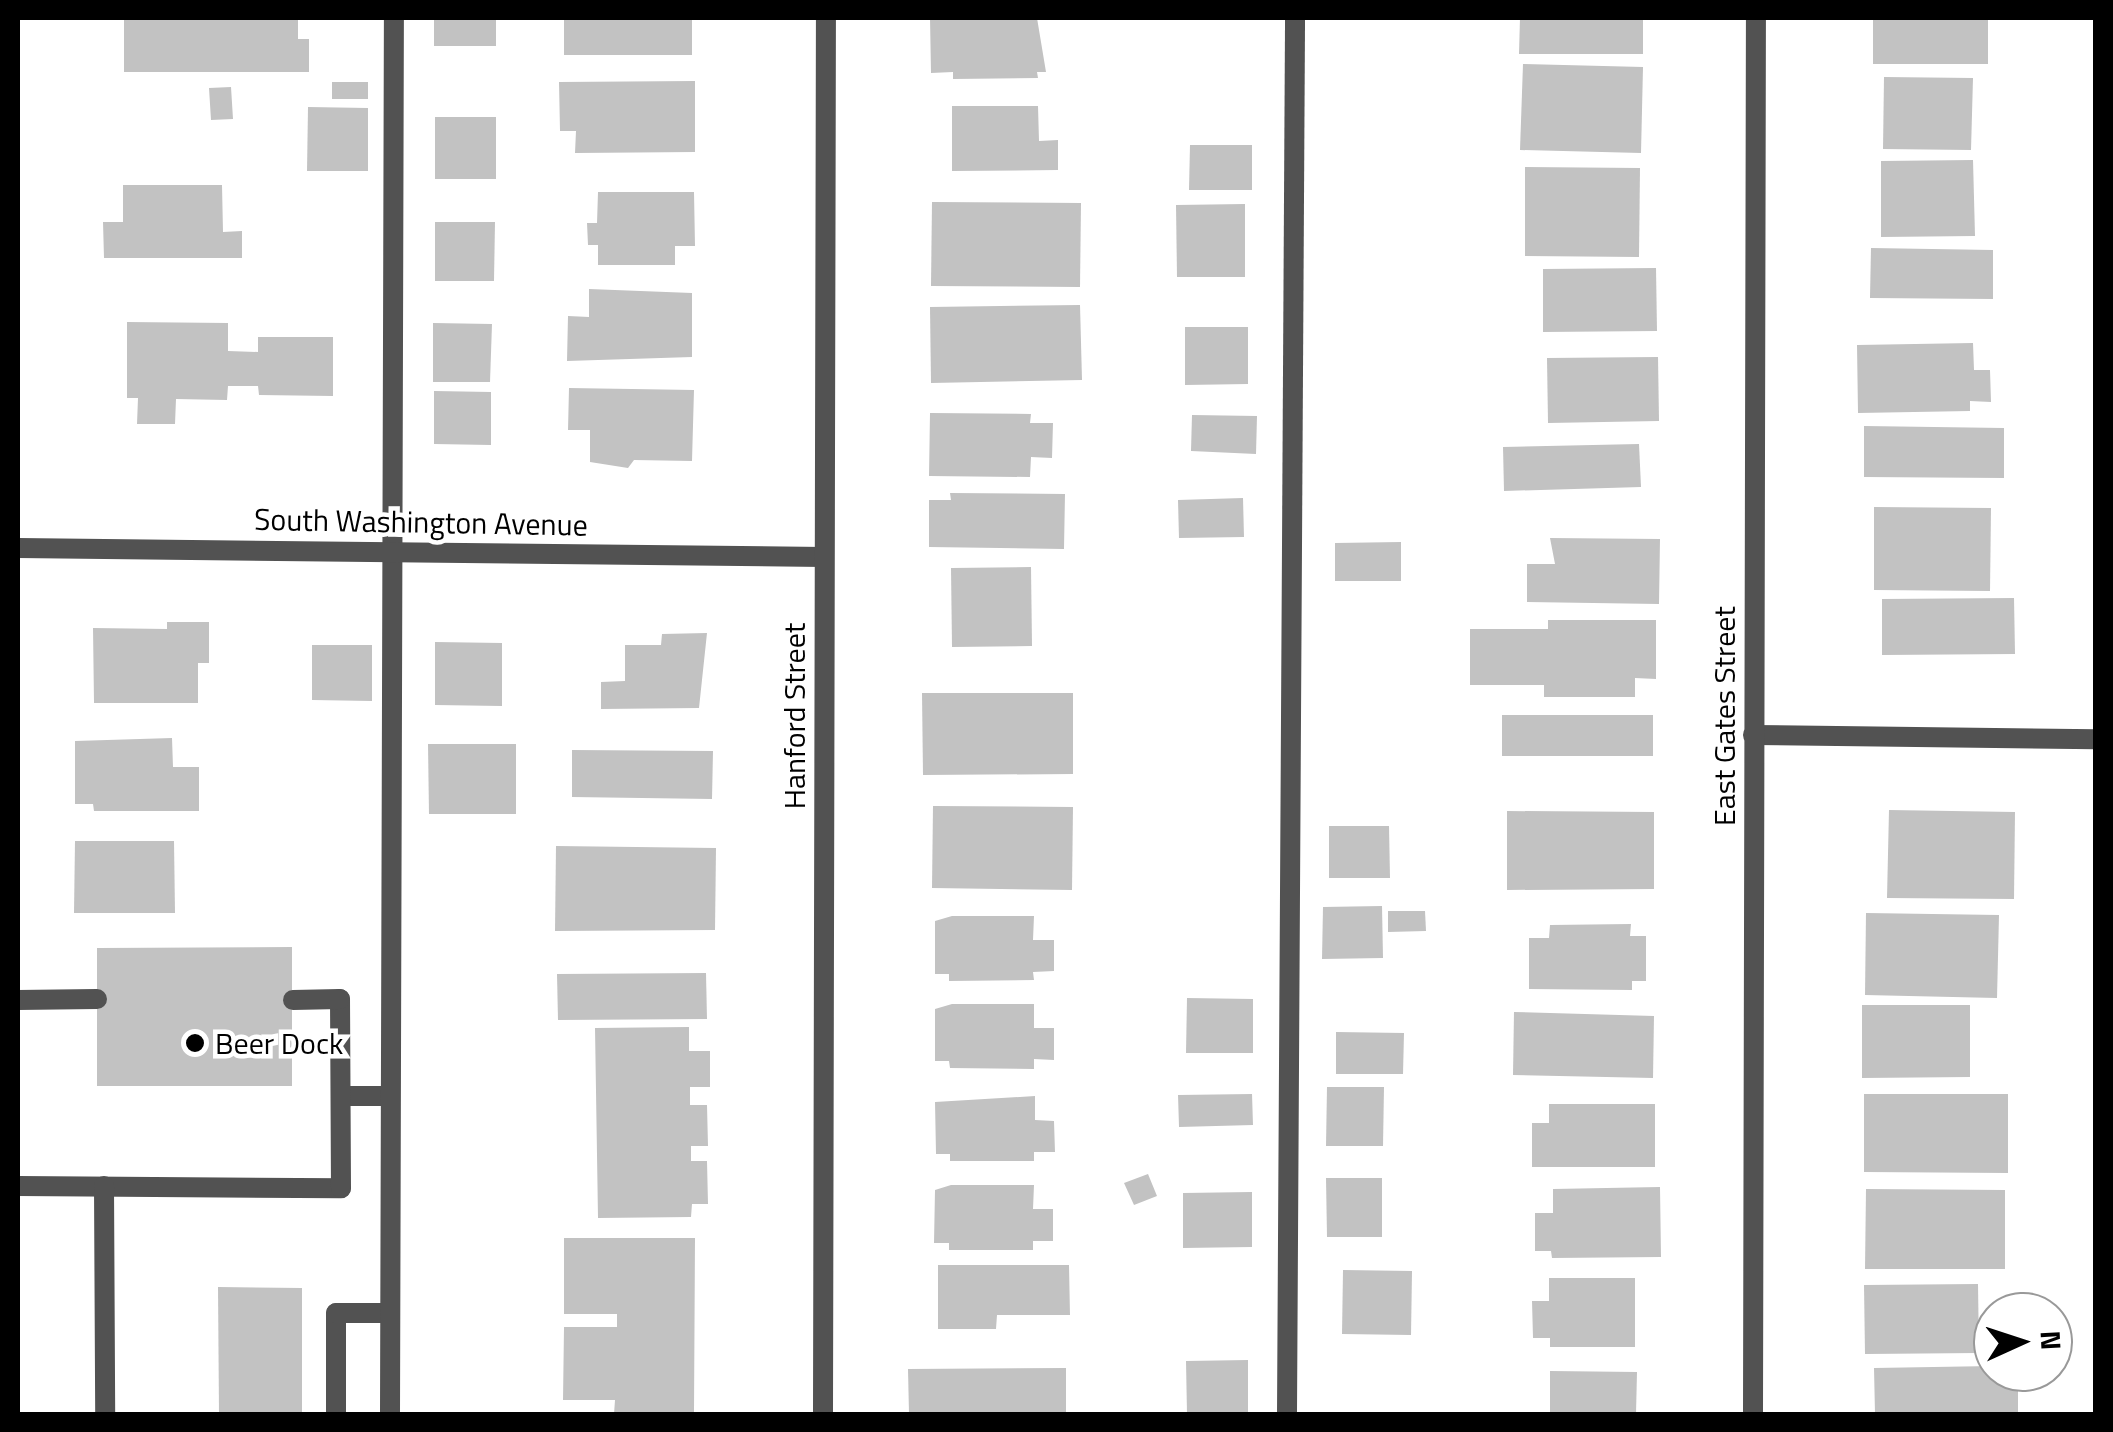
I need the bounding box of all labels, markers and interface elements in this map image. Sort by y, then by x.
street label: South Washington Avenue [254,501,588,543]
street label: East Gates Street [1706,606,1742,826]
street label: Hanford Street [776,623,812,809]
place label: Beer Dock [215,1025,343,1061]
marker: Beer Dock [184,1032,206,1054]
north arrow [1973,1292,2073,1392]
text: N [2029,1330,2073,1351]

